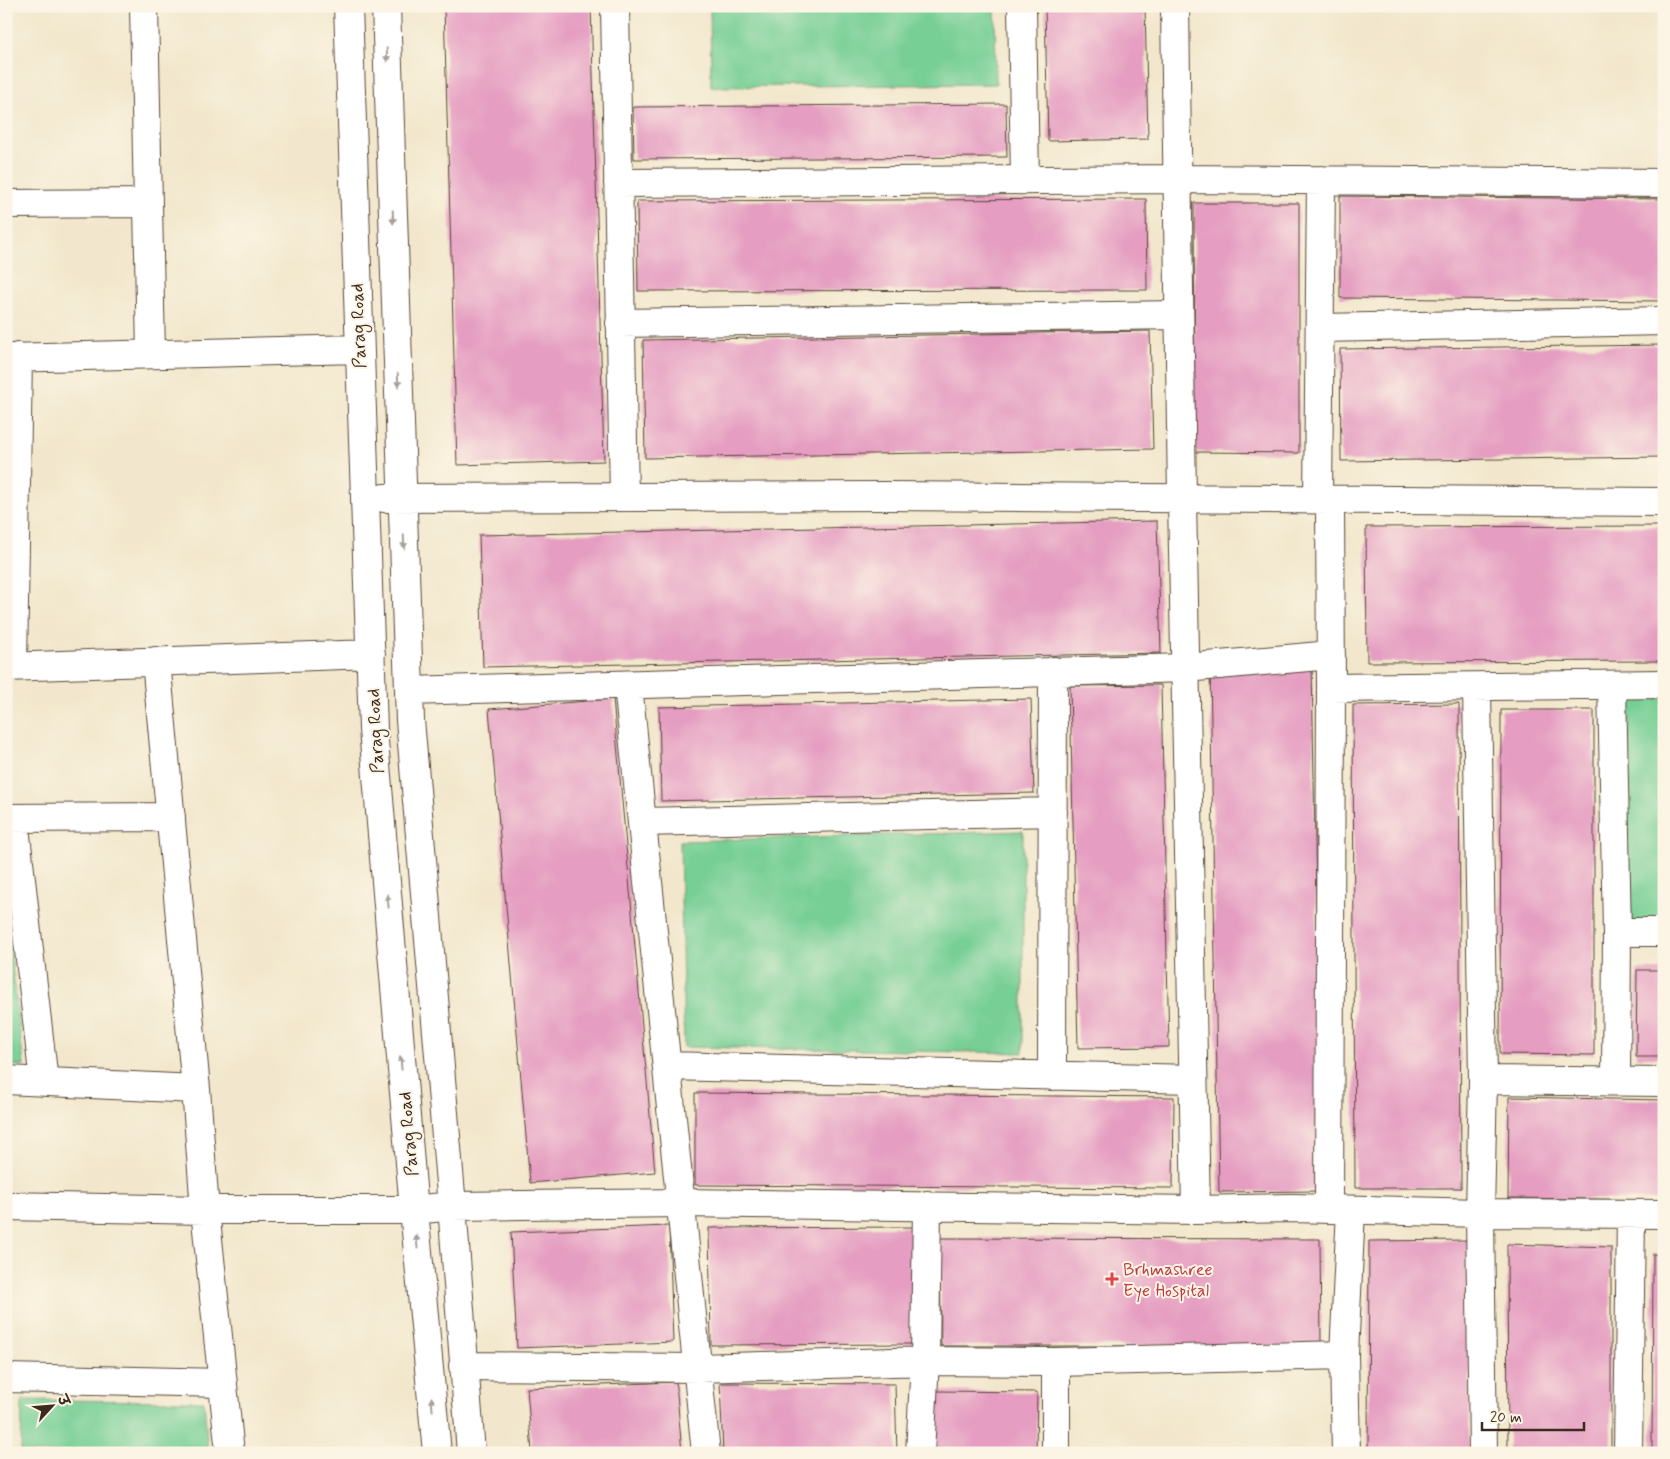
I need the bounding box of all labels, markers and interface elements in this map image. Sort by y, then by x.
one-way arrow [384,47,392,63]
one-way arrow [389,210,397,226]
street label: Parag Road [346,283,373,369]
one-way arrow [395,372,403,388]
one-way arrow [400,534,408,550]
street label: Parag Road [362,688,391,774]
one-way arrow [384,893,392,909]
one-way arrow [397,1055,405,1071]
street label: Parag Road [393,1090,426,1177]
one-way arrow [413,1234,421,1250]
place label: Brhmashree Eye Hospital [1123,1258,1213,1303]
marker: Brhmashree Eye Hospital [1105,1272,1119,1286]
north arrow [28,1382,78,1432]
text: उ [52,1391,74,1410]
one-way arrow [428,1396,436,1412]
scale bar [1482,1399,1585,1431]
text: 20 m [1490,1408,1522,1428]

